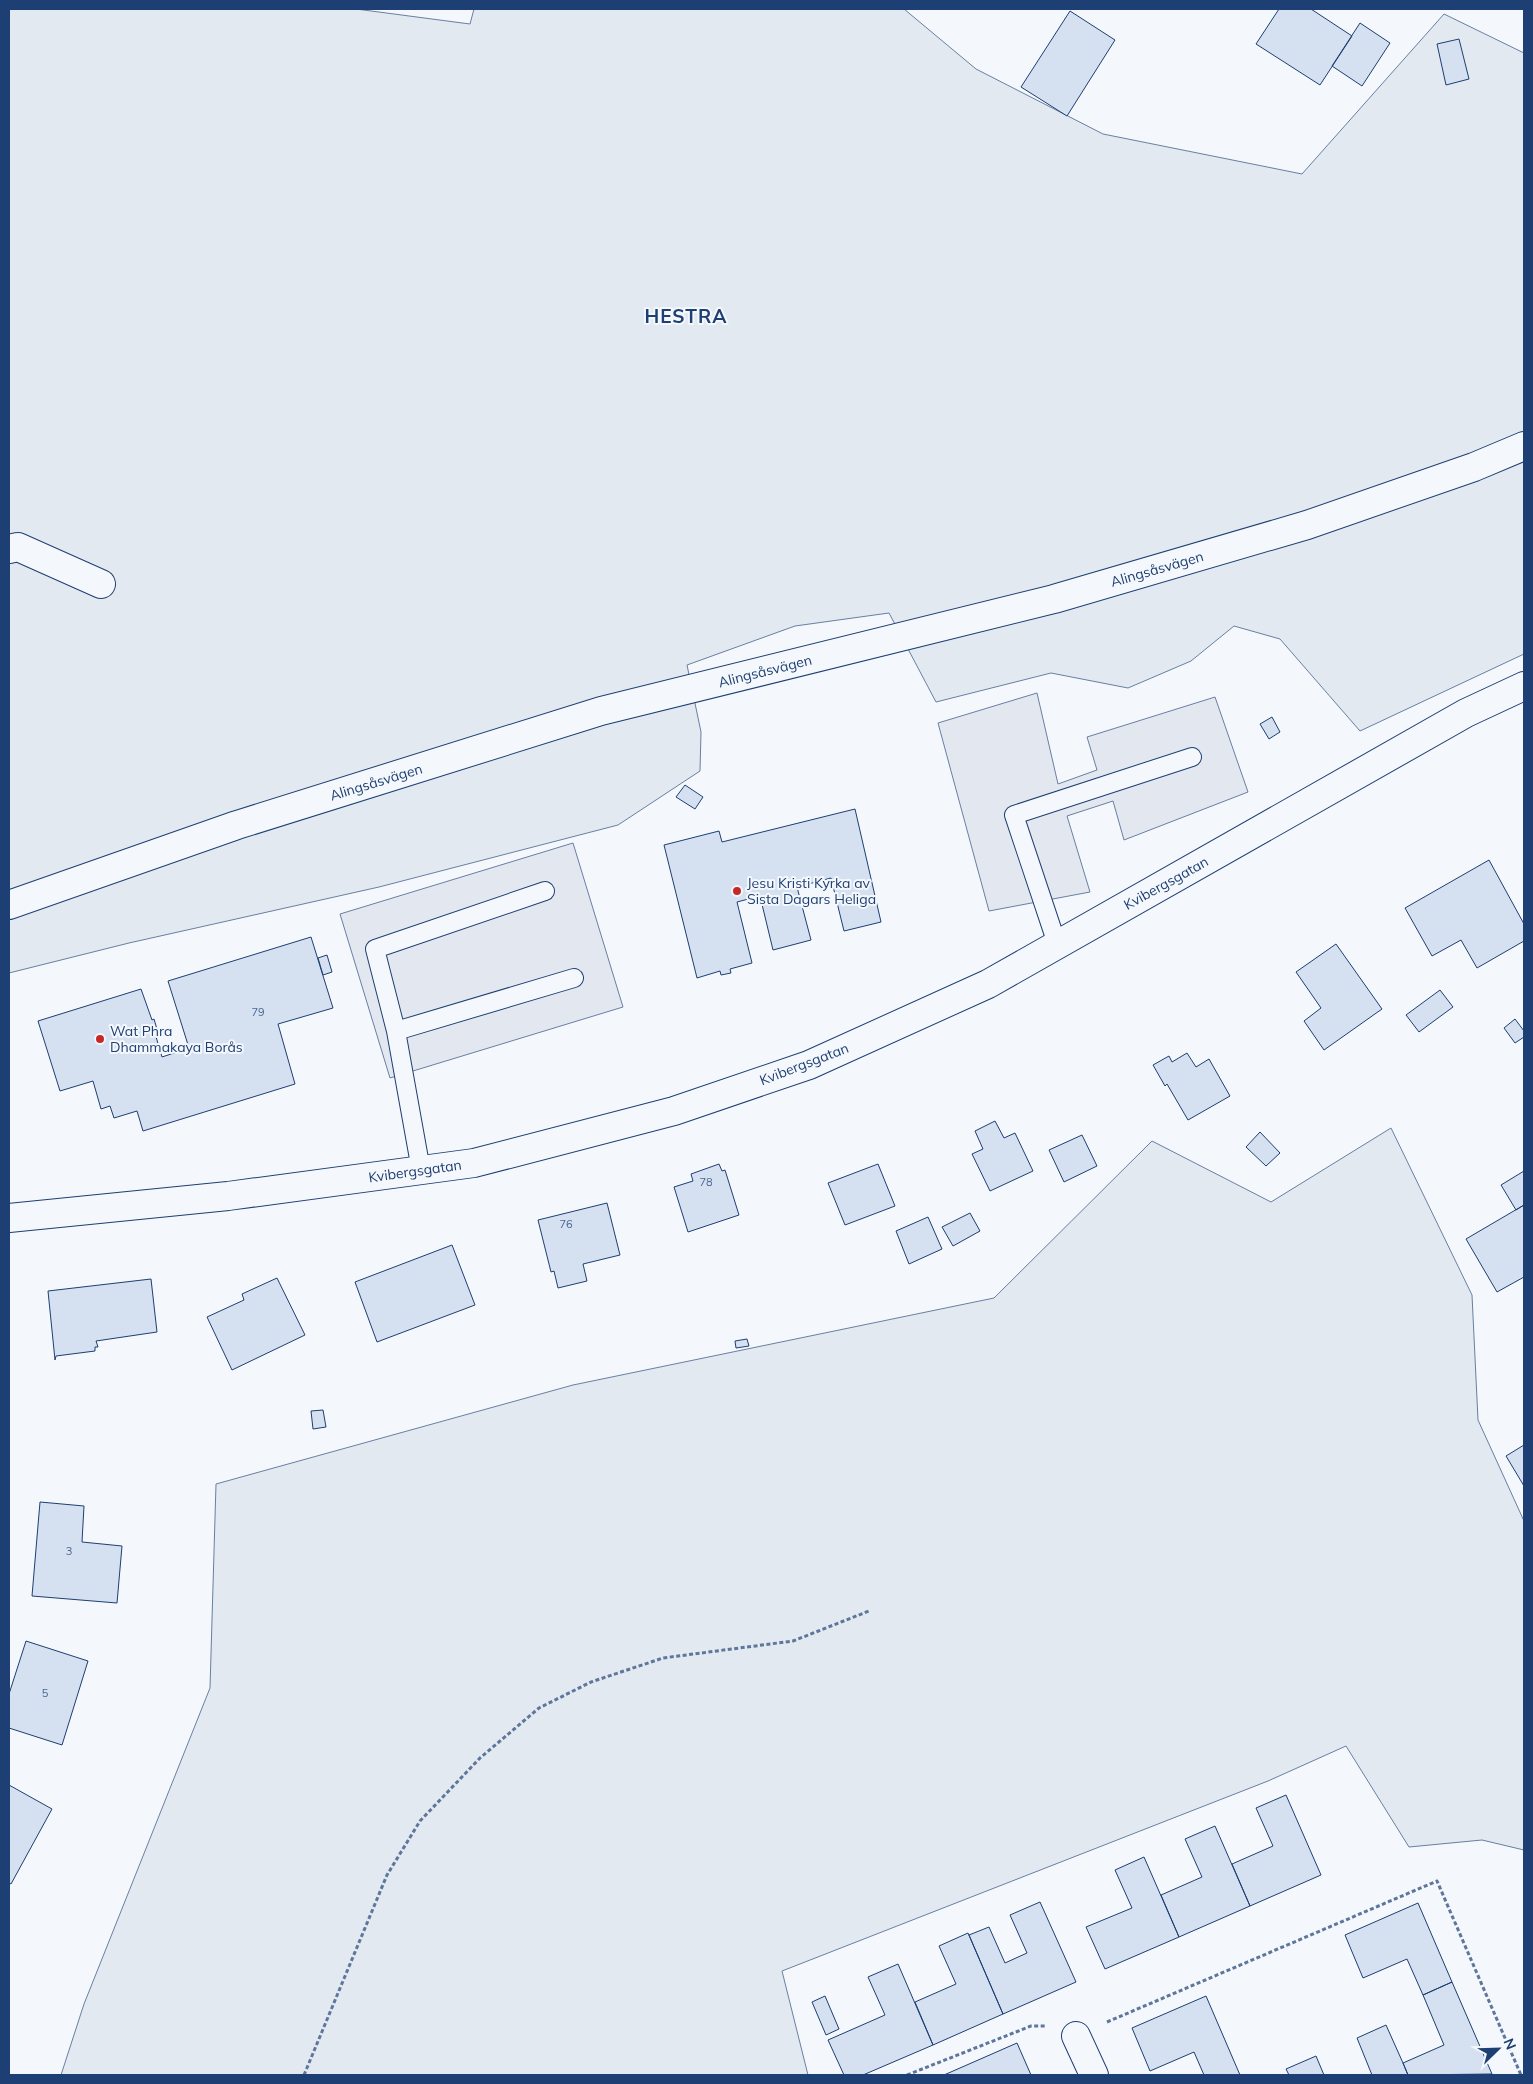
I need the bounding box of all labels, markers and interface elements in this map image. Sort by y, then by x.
district label: HESTRA [645,304,727,328]
street label: Alingsåsvägen [1108,547,1206,591]
street label: Alingsåsvägen [716,651,814,691]
street label: Alingsåsvägen [328,759,424,805]
street label: Kvibergsgatan [1121,852,1211,914]
place label: Jesu Kristi Kyrka av Sista Dagars Heliga [747,874,876,908]
marker: Jesu Kristi Kyrka av Sista Dagars Heliga [731,885,743,897]
house number: 79 [251,1005,265,1019]
place label: Wat Phra Dhammakaya Borås [110,1022,243,1056]
marker: Wat Phra Dhammakaya Borås [94,1033,106,1045]
street label: Kvibergsgatan [757,1039,851,1089]
street label: Kvibergsgatan [367,1156,463,1186]
house number: 78 [699,1175,713,1189]
house number: 76 [559,1217,573,1231]
house number: 3 [66,1544,72,1558]
house number: 5 [42,1686,49,1700]
north arrow [1473,2024,1523,2074]
text: N [1500,2036,1520,2052]

